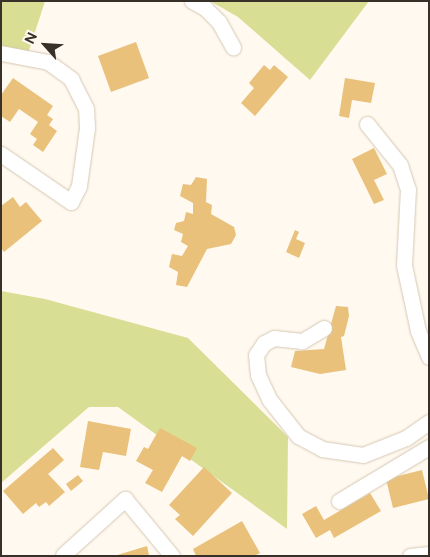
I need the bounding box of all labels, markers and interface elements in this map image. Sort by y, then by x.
north arrow [20,20,70,70]
text: N [21,30,41,47]

